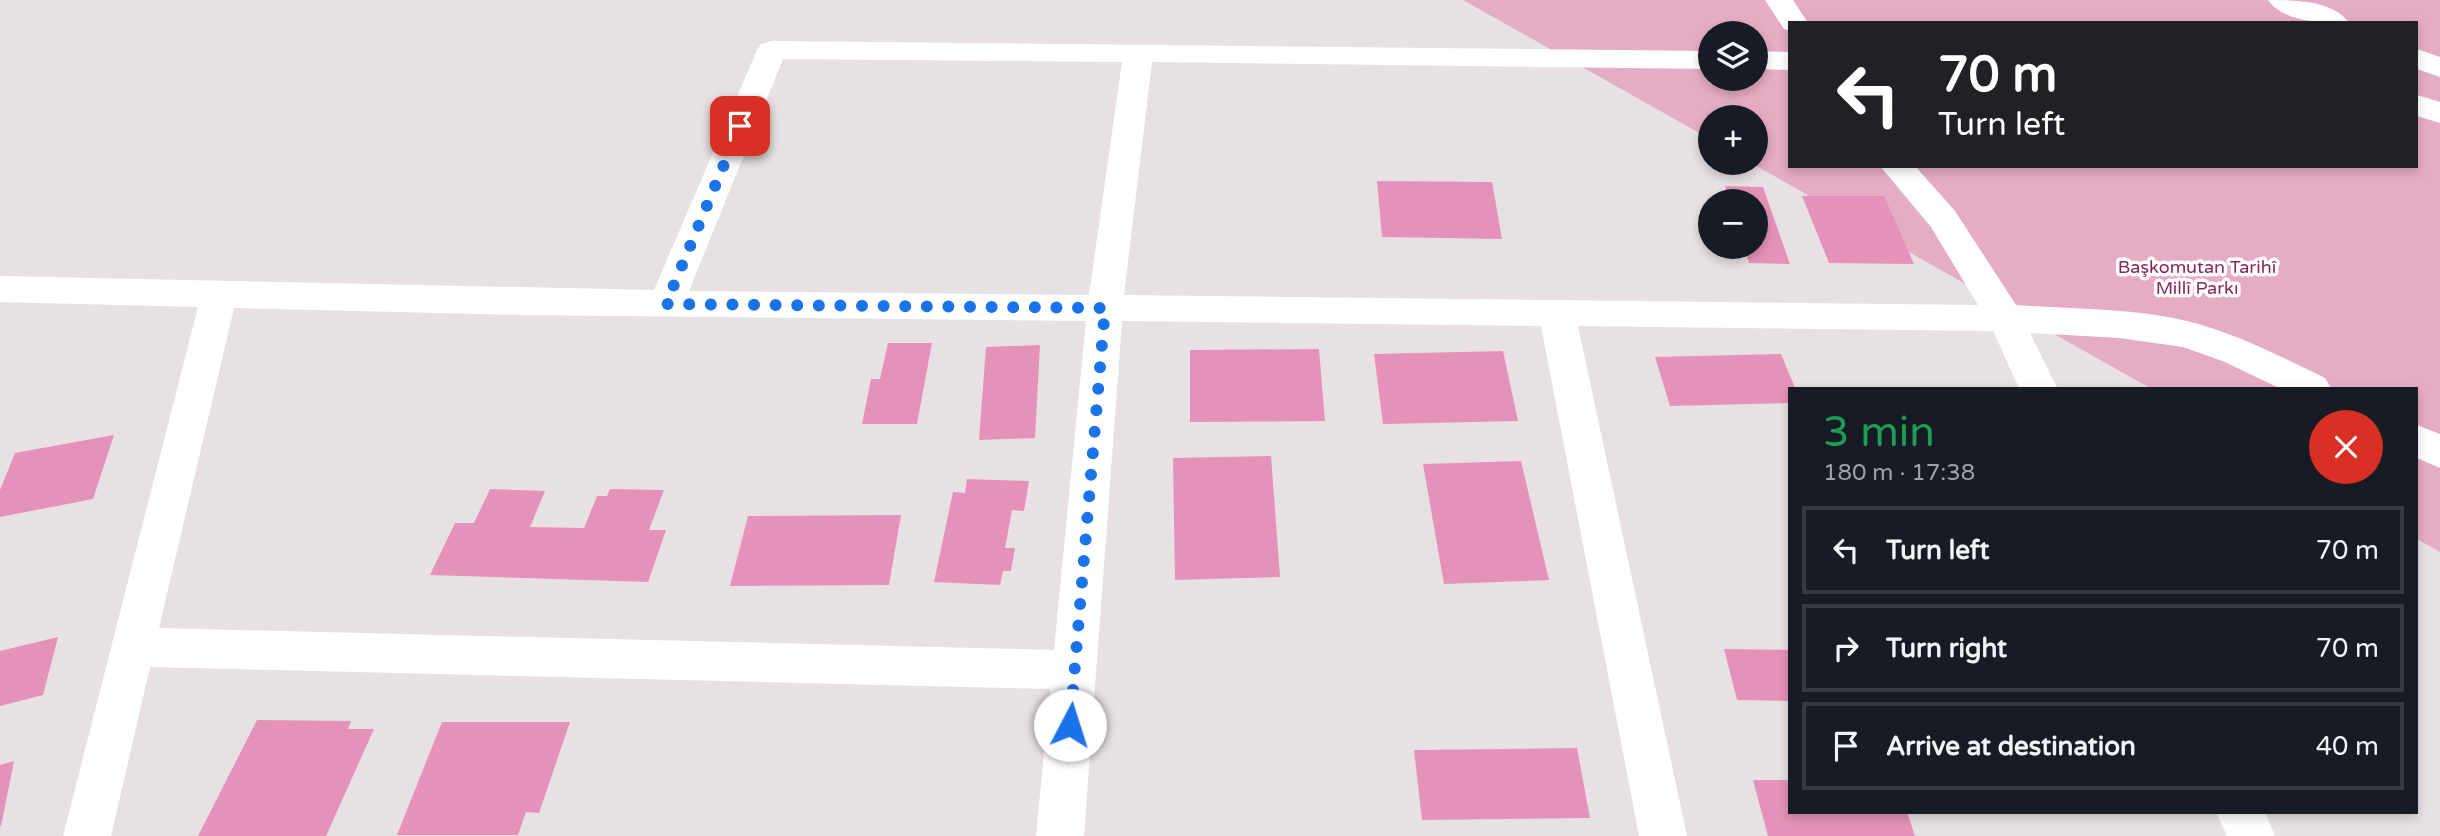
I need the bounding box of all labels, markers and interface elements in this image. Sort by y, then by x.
map controls [1698,21,1768,259]
button: layers [1698,21,1768,91]
text: 70 m [1938,46,2057,105]
icon: left [1823,49,1914,140]
pin [710,96,770,156]
button: + [1698,105,1768,175]
text: Turn left [1938,106,2065,144]
icon: arrive [721,107,759,145]
button: − [1698,189,1768,259]
park label: Başkomutan Tarihî Millî Parkı [2118,256,2277,299]
text: 3 min [1823,407,1935,458]
button: close [2309,410,2383,484]
text: 180 m · 17:38 [1823,459,1975,487]
icon: left [1827,531,1865,569]
text: Turn left [1886,535,1989,566]
text: 70 m [2316,535,2379,566]
icon: right [1827,629,1865,667]
text: Turn right [1886,633,2007,664]
text: 70 m [2316,633,2379,664]
position arrow [1033,688,1107,762]
icon: arrive [1827,727,1865,765]
text: Arrive at destination [1886,731,2136,762]
text: 40 m [2316,731,2379,762]

